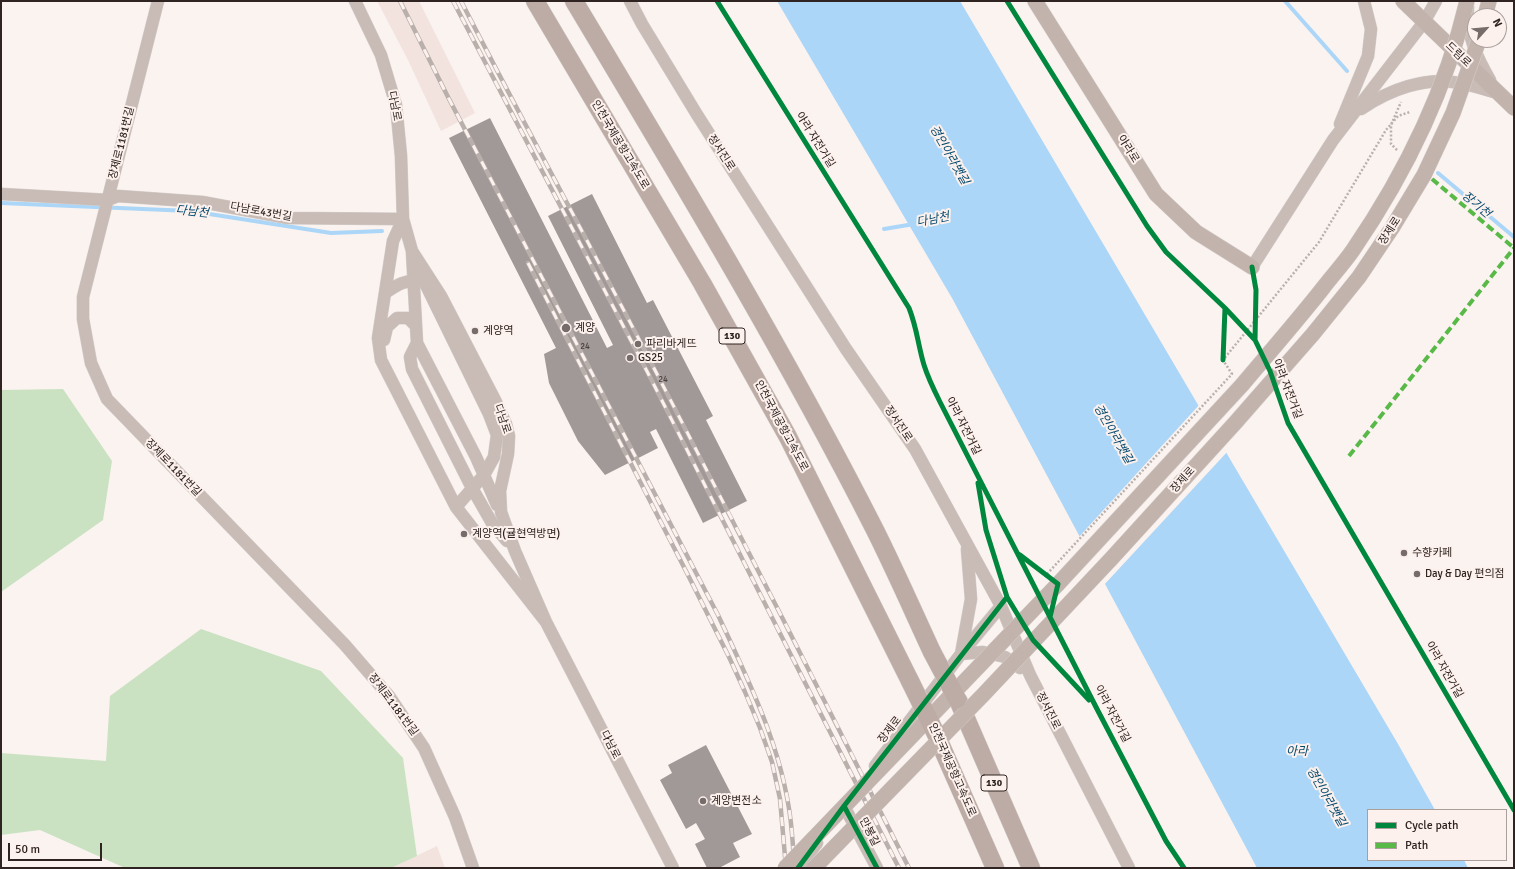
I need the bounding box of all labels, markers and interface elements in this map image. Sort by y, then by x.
north arrow [1467,8,1507,48]
text: N [1490,16,1505,29]
street label: 드림로 [1442,40,1474,70]
street label: 다남로 [385,90,403,122]
street label: 인천국제공항고속도로 [588,98,652,192]
street label: 장제로1181번길 [107,105,137,181]
street label: 아라 자전거길 [793,110,837,170]
water label: 경인아라뱃길 [926,123,972,187]
street label: 정서진로 [704,132,738,174]
street label: 아라로 [1114,133,1142,165]
water label: 장기천 [1459,189,1493,221]
street label: 다남로43번길 [229,200,293,224]
water label: 다남천 [175,203,209,221]
water label: 다남천 [915,210,951,230]
street label: 장제로 [1376,215,1404,247]
place label: 계양 [575,321,595,335]
marker: 계양 [560,322,572,334]
place label: 계양역 [483,324,513,338]
marker: 계양역 [470,326,480,336]
road number: 130 [719,328,745,344]
place label: 파리바게뜨 [646,337,697,351]
marker: 파리바게뜨 [633,339,643,349]
house number: 24 [580,342,590,352]
place label: GS25 [638,351,663,365]
marker: GS25 [625,353,635,363]
street label: 아라 자전거길 [1270,357,1304,421]
house number: 24 [658,375,668,385]
street label: 인천국제공항고속도로 [751,378,811,474]
street label: 아라 자전거길 [943,395,983,457]
street label: 다남로 [491,402,513,436]
water label: 경인아라뱃길 [1090,402,1136,466]
street label: 정서진로 [881,404,915,444]
street label: 장제로1181번길 [142,437,204,499]
street label: 장제로 [1168,464,1198,496]
place label: 계양역(귤현역방면) [472,527,560,541]
marker: 계양역(귤현역방면) [459,529,469,539]
place label: 수향카페 [1412,546,1452,560]
marker: 수향카페 [1399,548,1409,558]
place label: Day & Day 편의점 [1425,567,1505,581]
marker: Day & Day 편의점 [1412,569,1422,579]
street label: 아라 자전거길 [1422,639,1466,701]
street label: 장제로1181번길 [365,671,421,739]
street label: 아라 자전거길 [1091,683,1133,745]
street label: 정서진로 [1033,690,1063,732]
street label: 장제로 [875,714,905,746]
street label: 인천국제공항고속도로 [925,721,979,819]
street label: 다남로 [597,728,623,762]
water label: 아라 [1286,745,1308,759]
water label: 경인아라뱃길 [1303,765,1349,829]
road number: 130 [981,775,1007,791]
place label: 계양변전소 [711,794,762,808]
marker: 계양변전소 [698,796,708,806]
legend [1367,809,1507,861]
street label: 만봉길 [856,815,882,849]
text: Cycle path [1405,818,1458,833]
scale bar [10,835,104,861]
text: Path [1405,838,1428,853]
text: 50 m [15,842,40,857]

